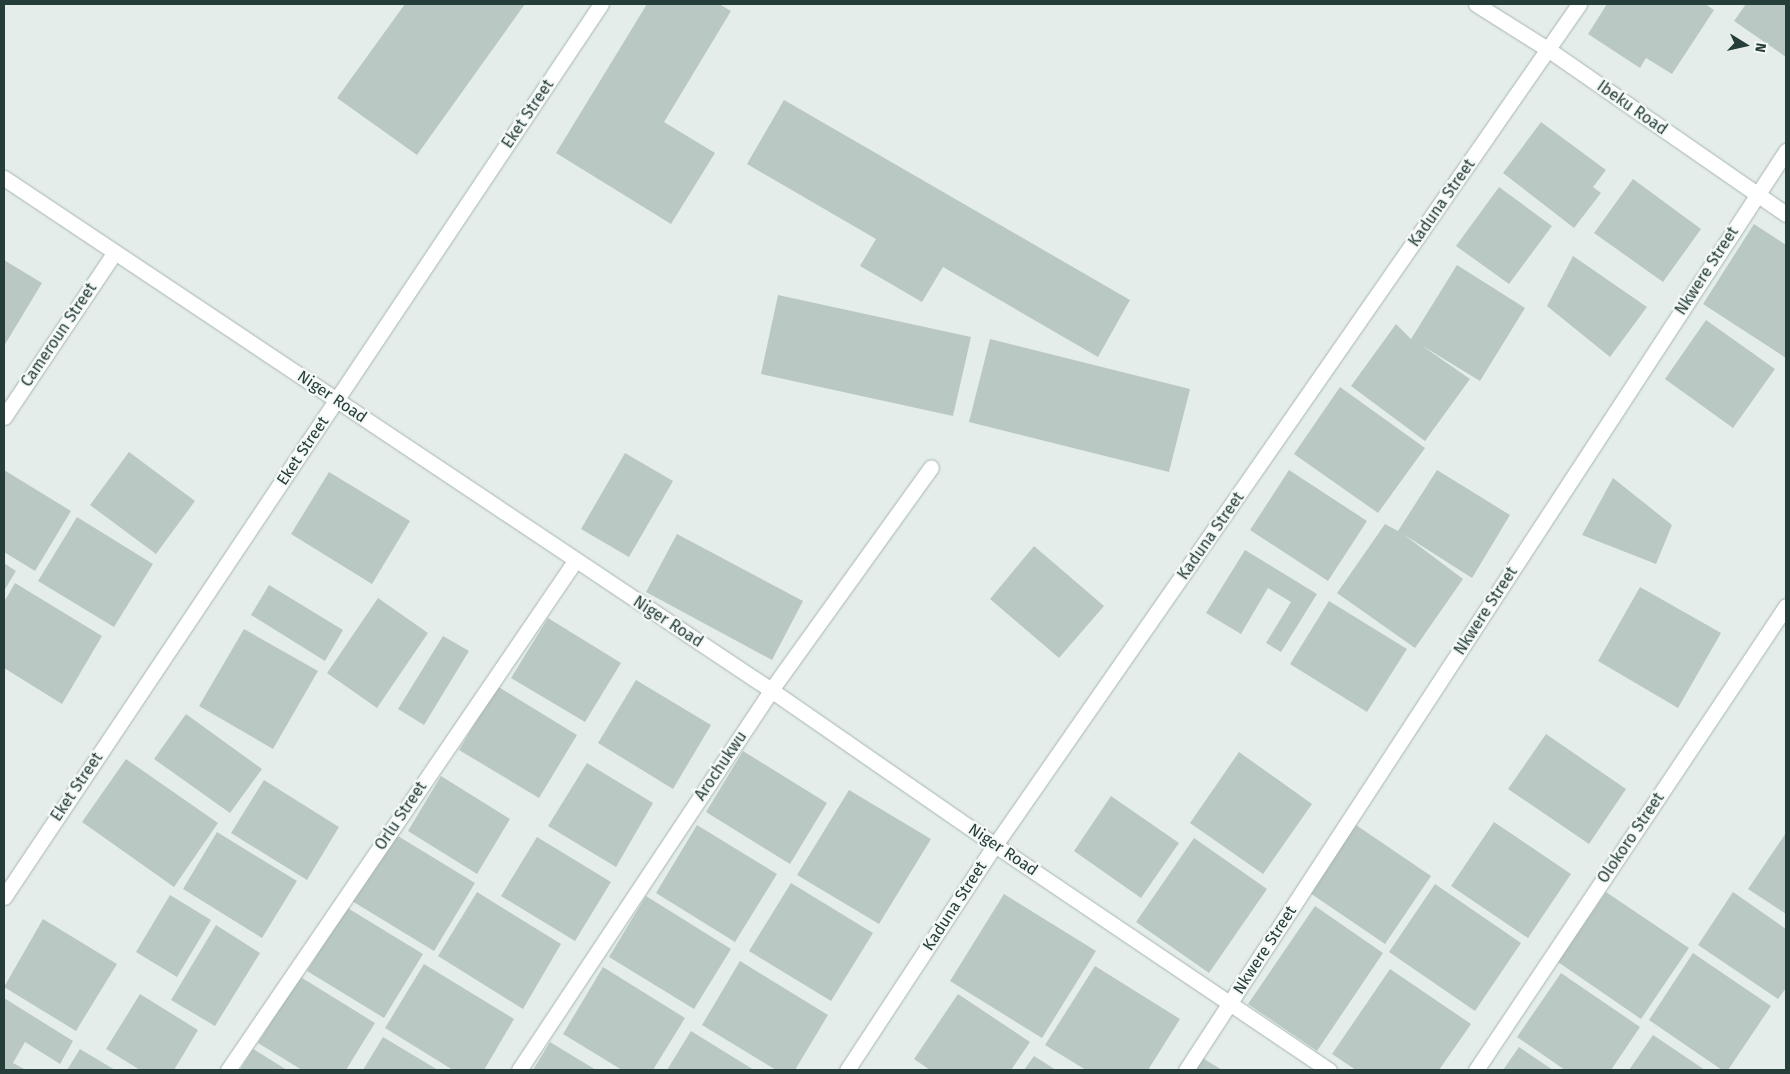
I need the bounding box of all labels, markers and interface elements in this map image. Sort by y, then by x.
north arrow [1720,20,1770,70]
text: N [1751,42,1769,54]
street label: Eket Street [498,76,558,152]
street label: Ibeku Road [1593,77,1671,139]
street label: Kaduna Street [1405,155,1479,251]
street label: Nkwere Street [1671,223,1743,319]
street label: Cameroun Street [17,279,101,391]
street label: Niger Road [294,367,370,427]
street label: Eket Street [273,413,333,489]
street label: Kaduna Street [1174,488,1248,584]
street label: Nkwere Street [1450,563,1522,659]
street label: Niger Road [629,592,707,652]
street label: Arochukwu [691,728,751,804]
street label: Eket Street [47,749,107,825]
street label: Orlu Street [371,778,431,854]
street label: Olokoro Street [1594,789,1668,887]
street label: Niger Road [965,820,1041,880]
street label: Kaduna Street [919,858,991,954]
street label: Nkwere Street [1229,902,1301,998]

